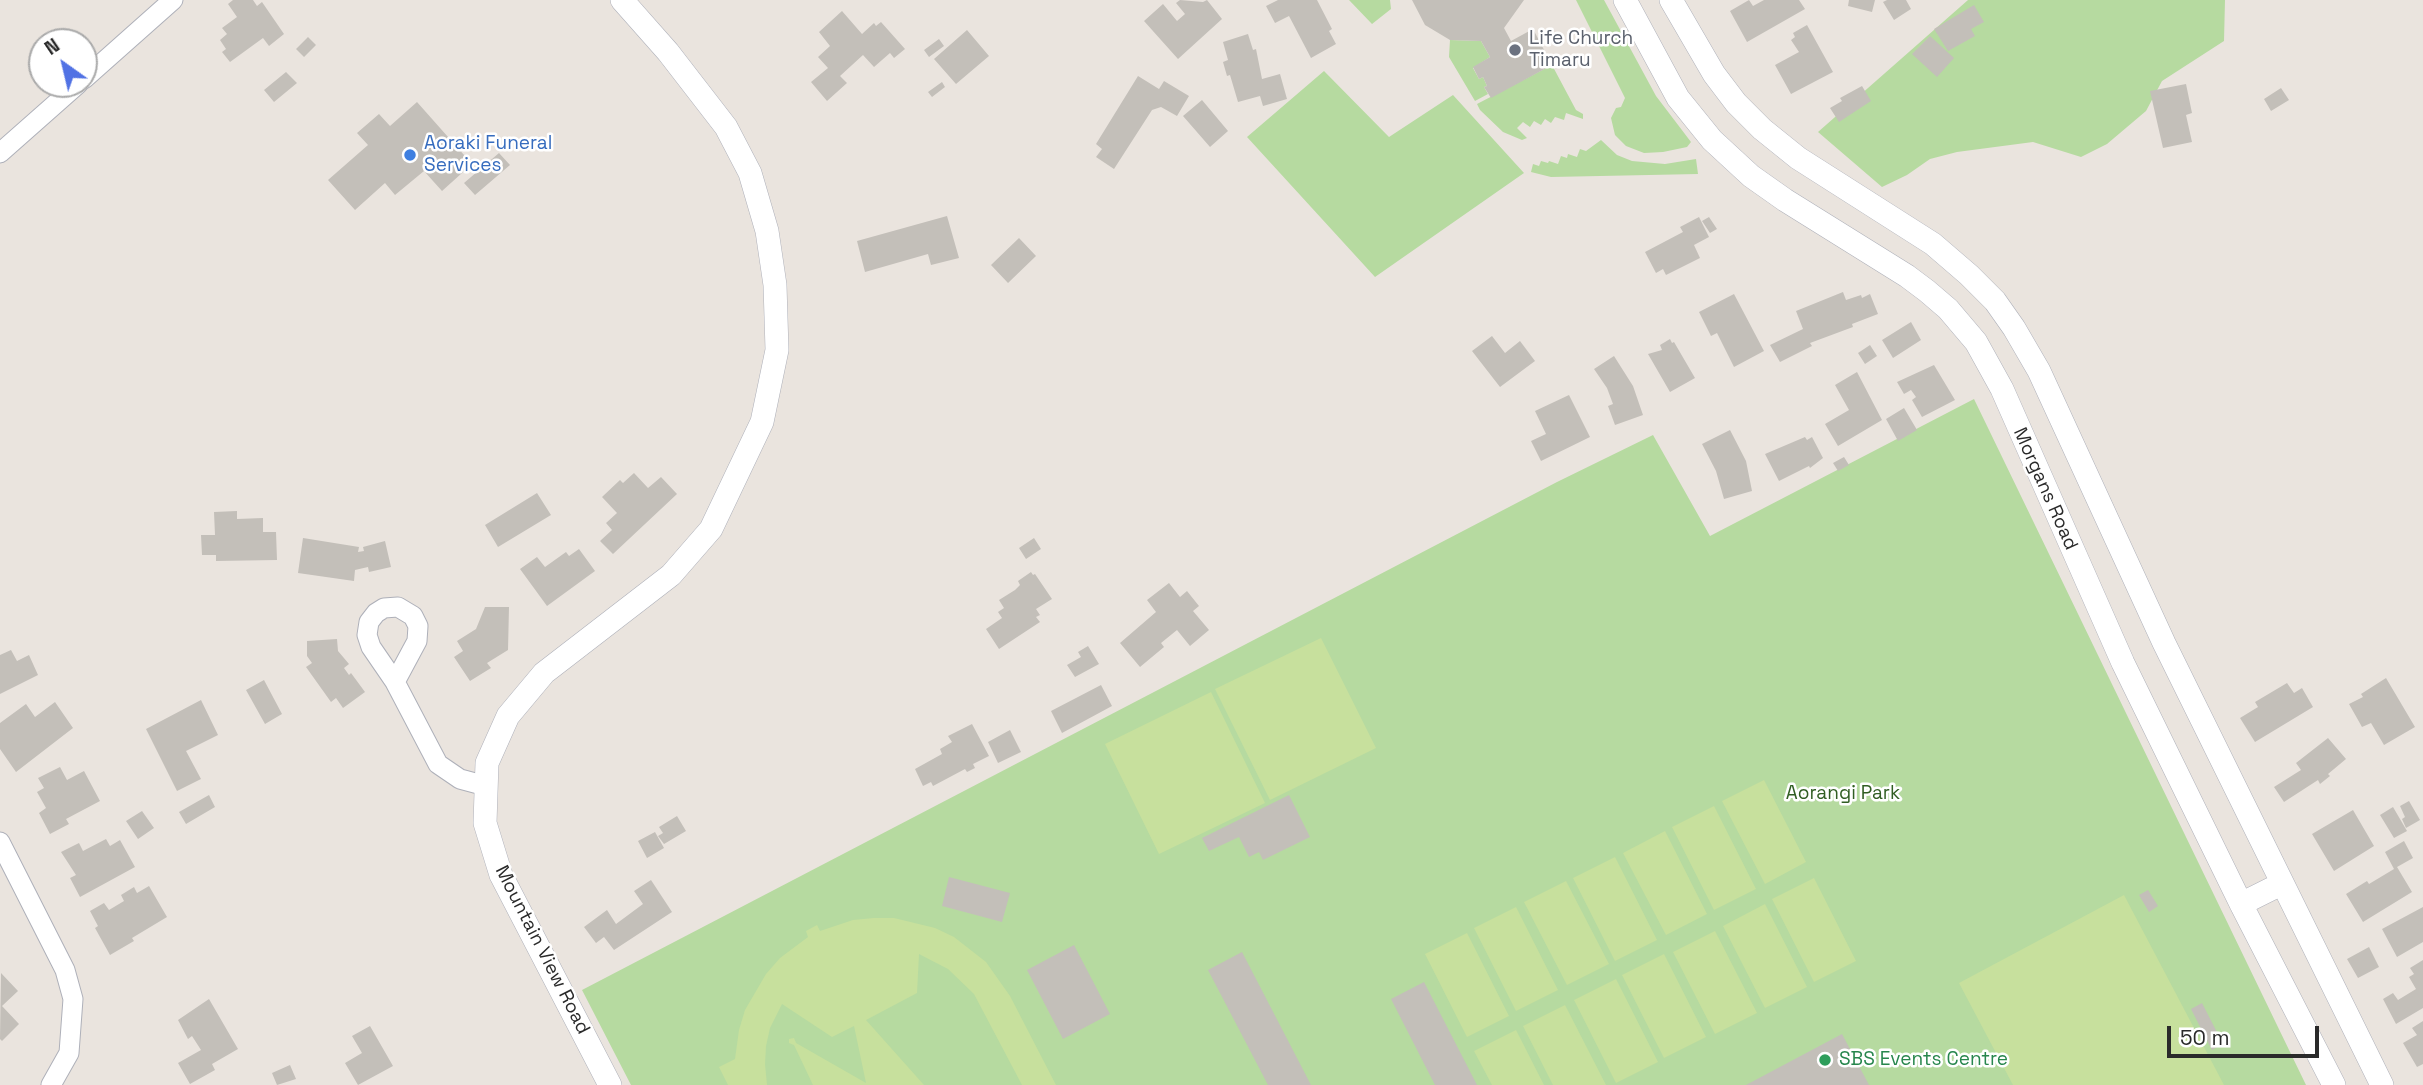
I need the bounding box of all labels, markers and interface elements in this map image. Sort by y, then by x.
north arrow [28,28,98,98]
place label: Life Church Timaru [1529,28,1633,72]
text: N [40,33,64,61]
marker: Life Church Timaru [1507,42,1523,58]
place label: Aoraki Funeral Services [424,133,552,177]
marker: Aoraki Funeral Services [402,147,418,163]
street label: Morgans Road [2008,424,2082,554]
park label: Aorangi Park [1786,783,1900,805]
street label: Mountain View Road [490,862,594,1038]
scale bar [2171,1012,2323,1056]
text: 50 m [2180,1024,2230,1051]
place label: SBS Events Centre [1839,1049,2008,1071]
marker: SBS Events Centre [1817,1052,1833,1068]

